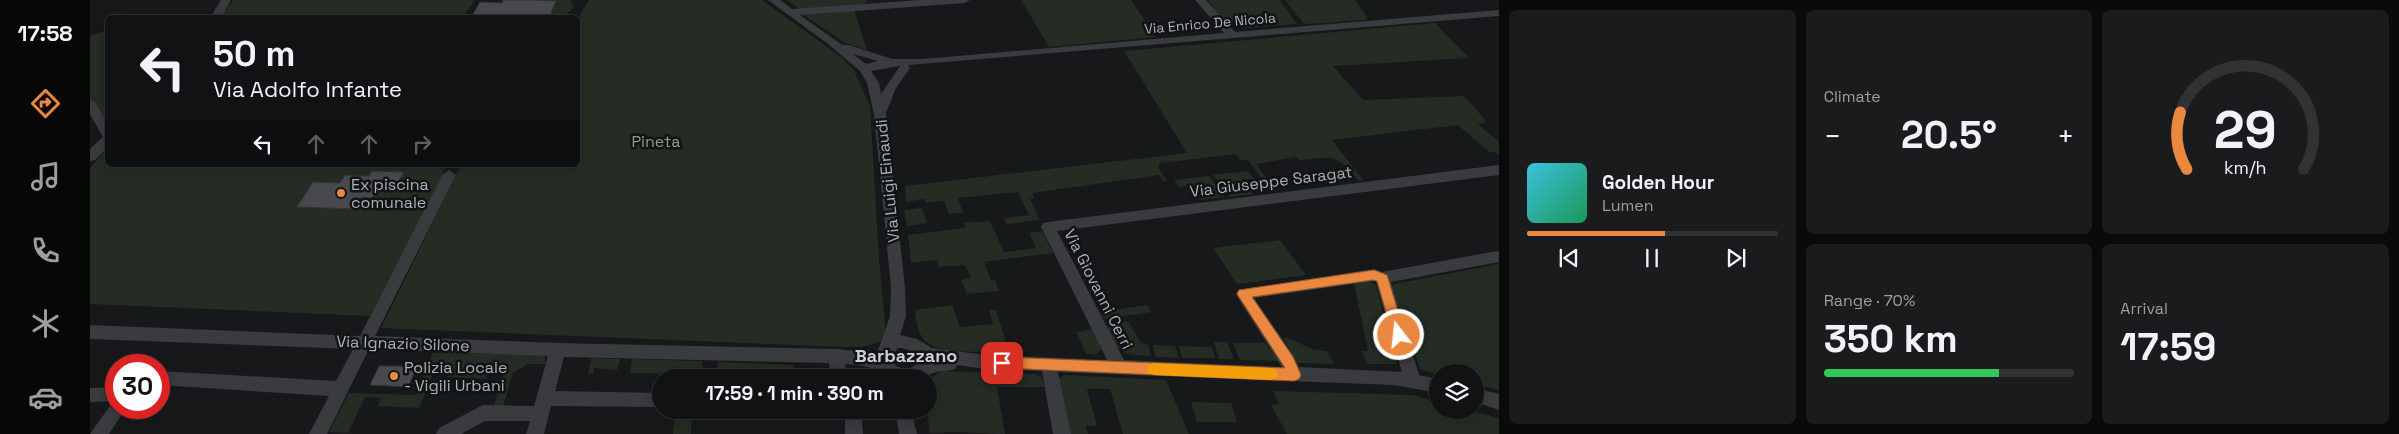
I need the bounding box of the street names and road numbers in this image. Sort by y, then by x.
street label: Via Enrico De Nicola [1143,8,1277,38]
street label: Via Luigi Einaudi [871,118,904,243]
street label: Via Giuseppe Saragat [1189,161,1354,202]
street label: Via Giovanni Cerri [1059,226,1138,353]
street label: Via Ignazio Silone [336,331,470,356]

